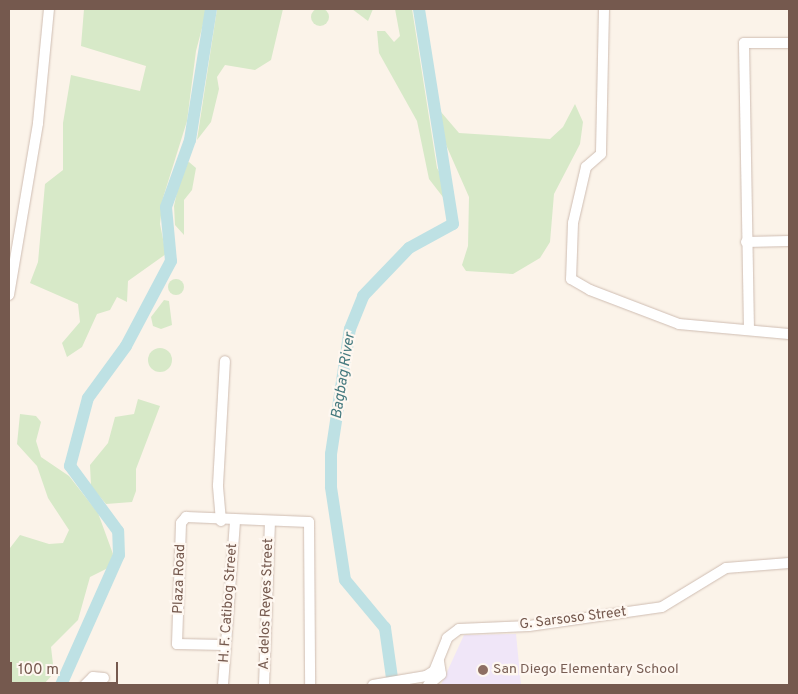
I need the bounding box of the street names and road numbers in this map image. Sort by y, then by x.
street label: A. delos Reyes Street [256,538,278,670]
street label: H. F. Catibog Street [216,543,242,663]
street label: Plaza Road [170,544,190,614]
street label: G. Sarsoso Street [519,604,627,634]

